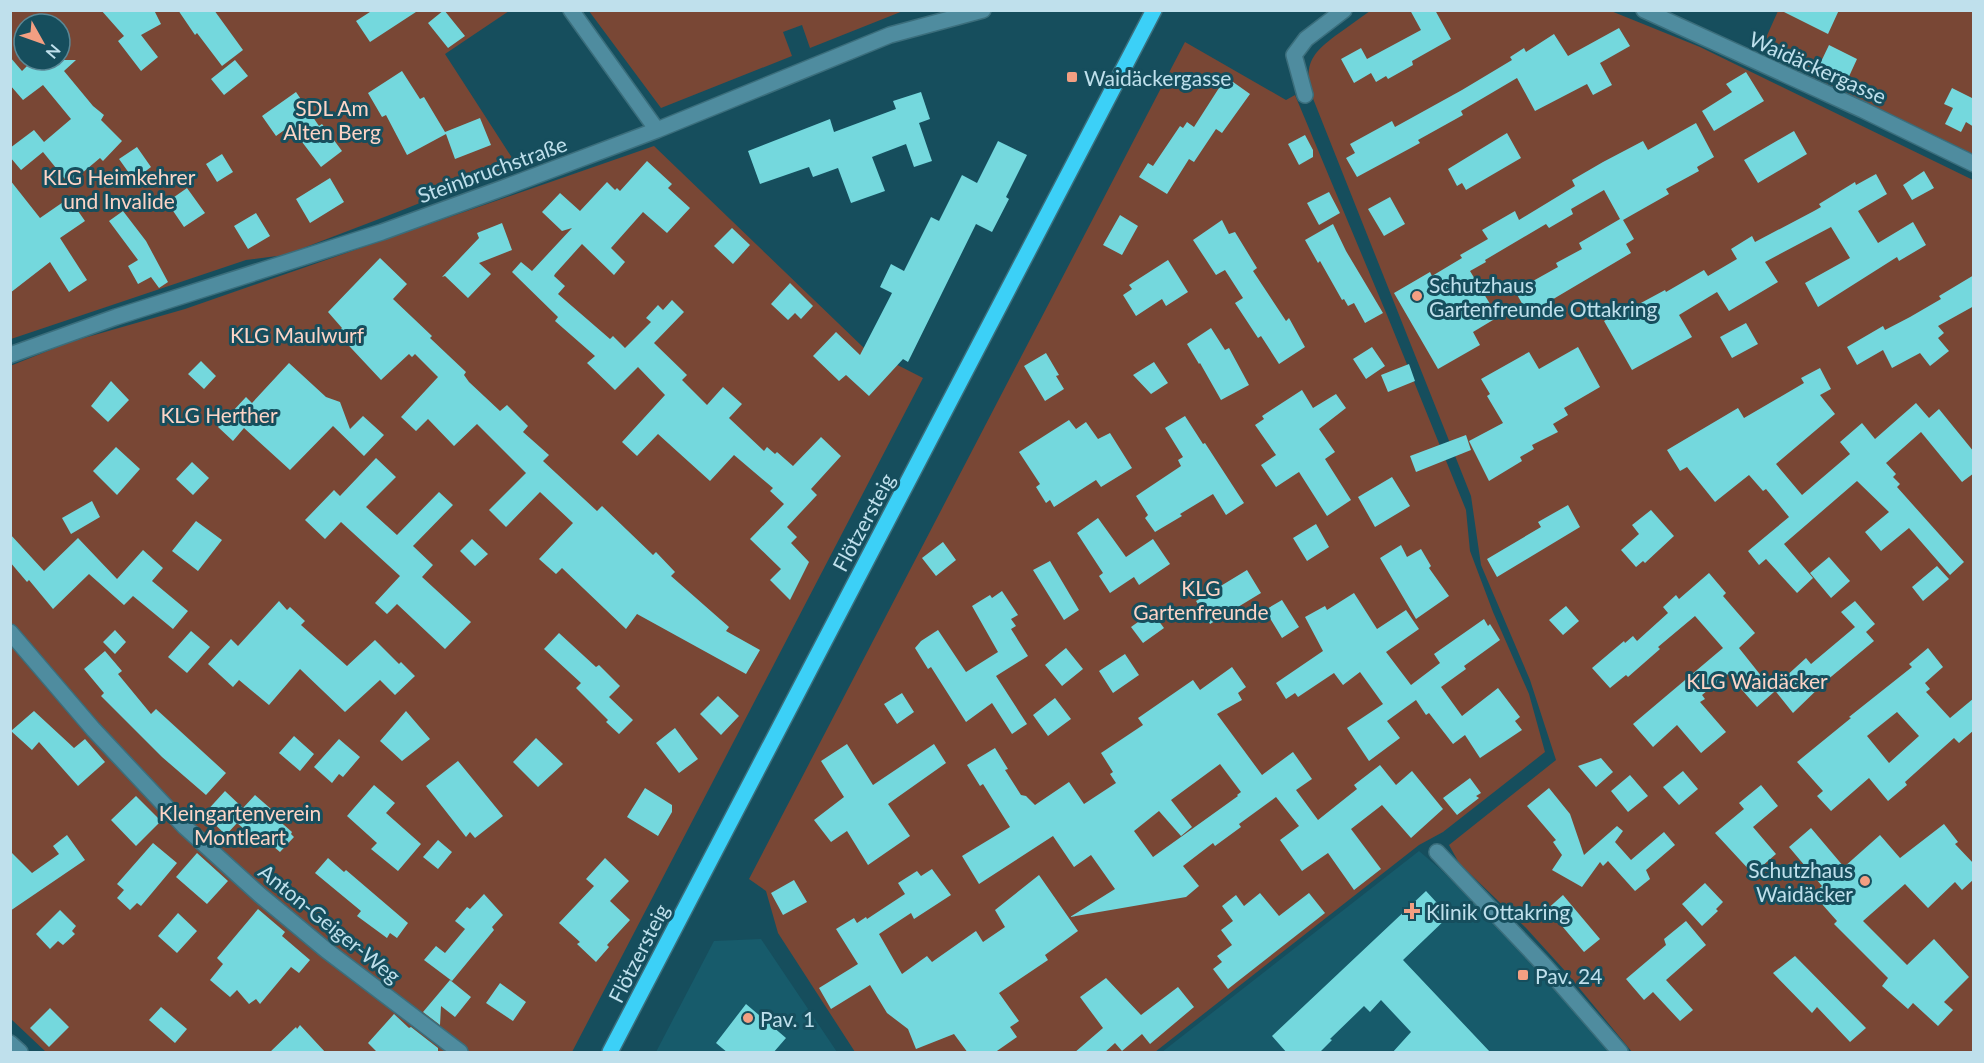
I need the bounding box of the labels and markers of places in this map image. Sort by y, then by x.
place label: Waidäckergasse [1084,65,1231,90]
marker: Waidäckergasse [1065,70,1079,84]
place label: Schutzhaus Gartenfreunde Ottakring [1429,272,1657,321]
marker: Schutzhaus Gartenfreunde Ottakring [1410,289,1424,303]
place label: Schutzhaus Waidäcker [1748,857,1853,906]
marker: Schutzhaus Waidäcker [1858,874,1872,888]
place label: Klinik Ottakring [1426,899,1570,924]
marker: Klinik Ottakring [1403,902,1421,920]
place label: Pav. 24 [1535,963,1602,988]
marker: Pav. 24 [1516,968,1530,982]
place label: Pav. 1 [760,1006,815,1031]
marker: Pav. 1 [741,1011,755,1025]

